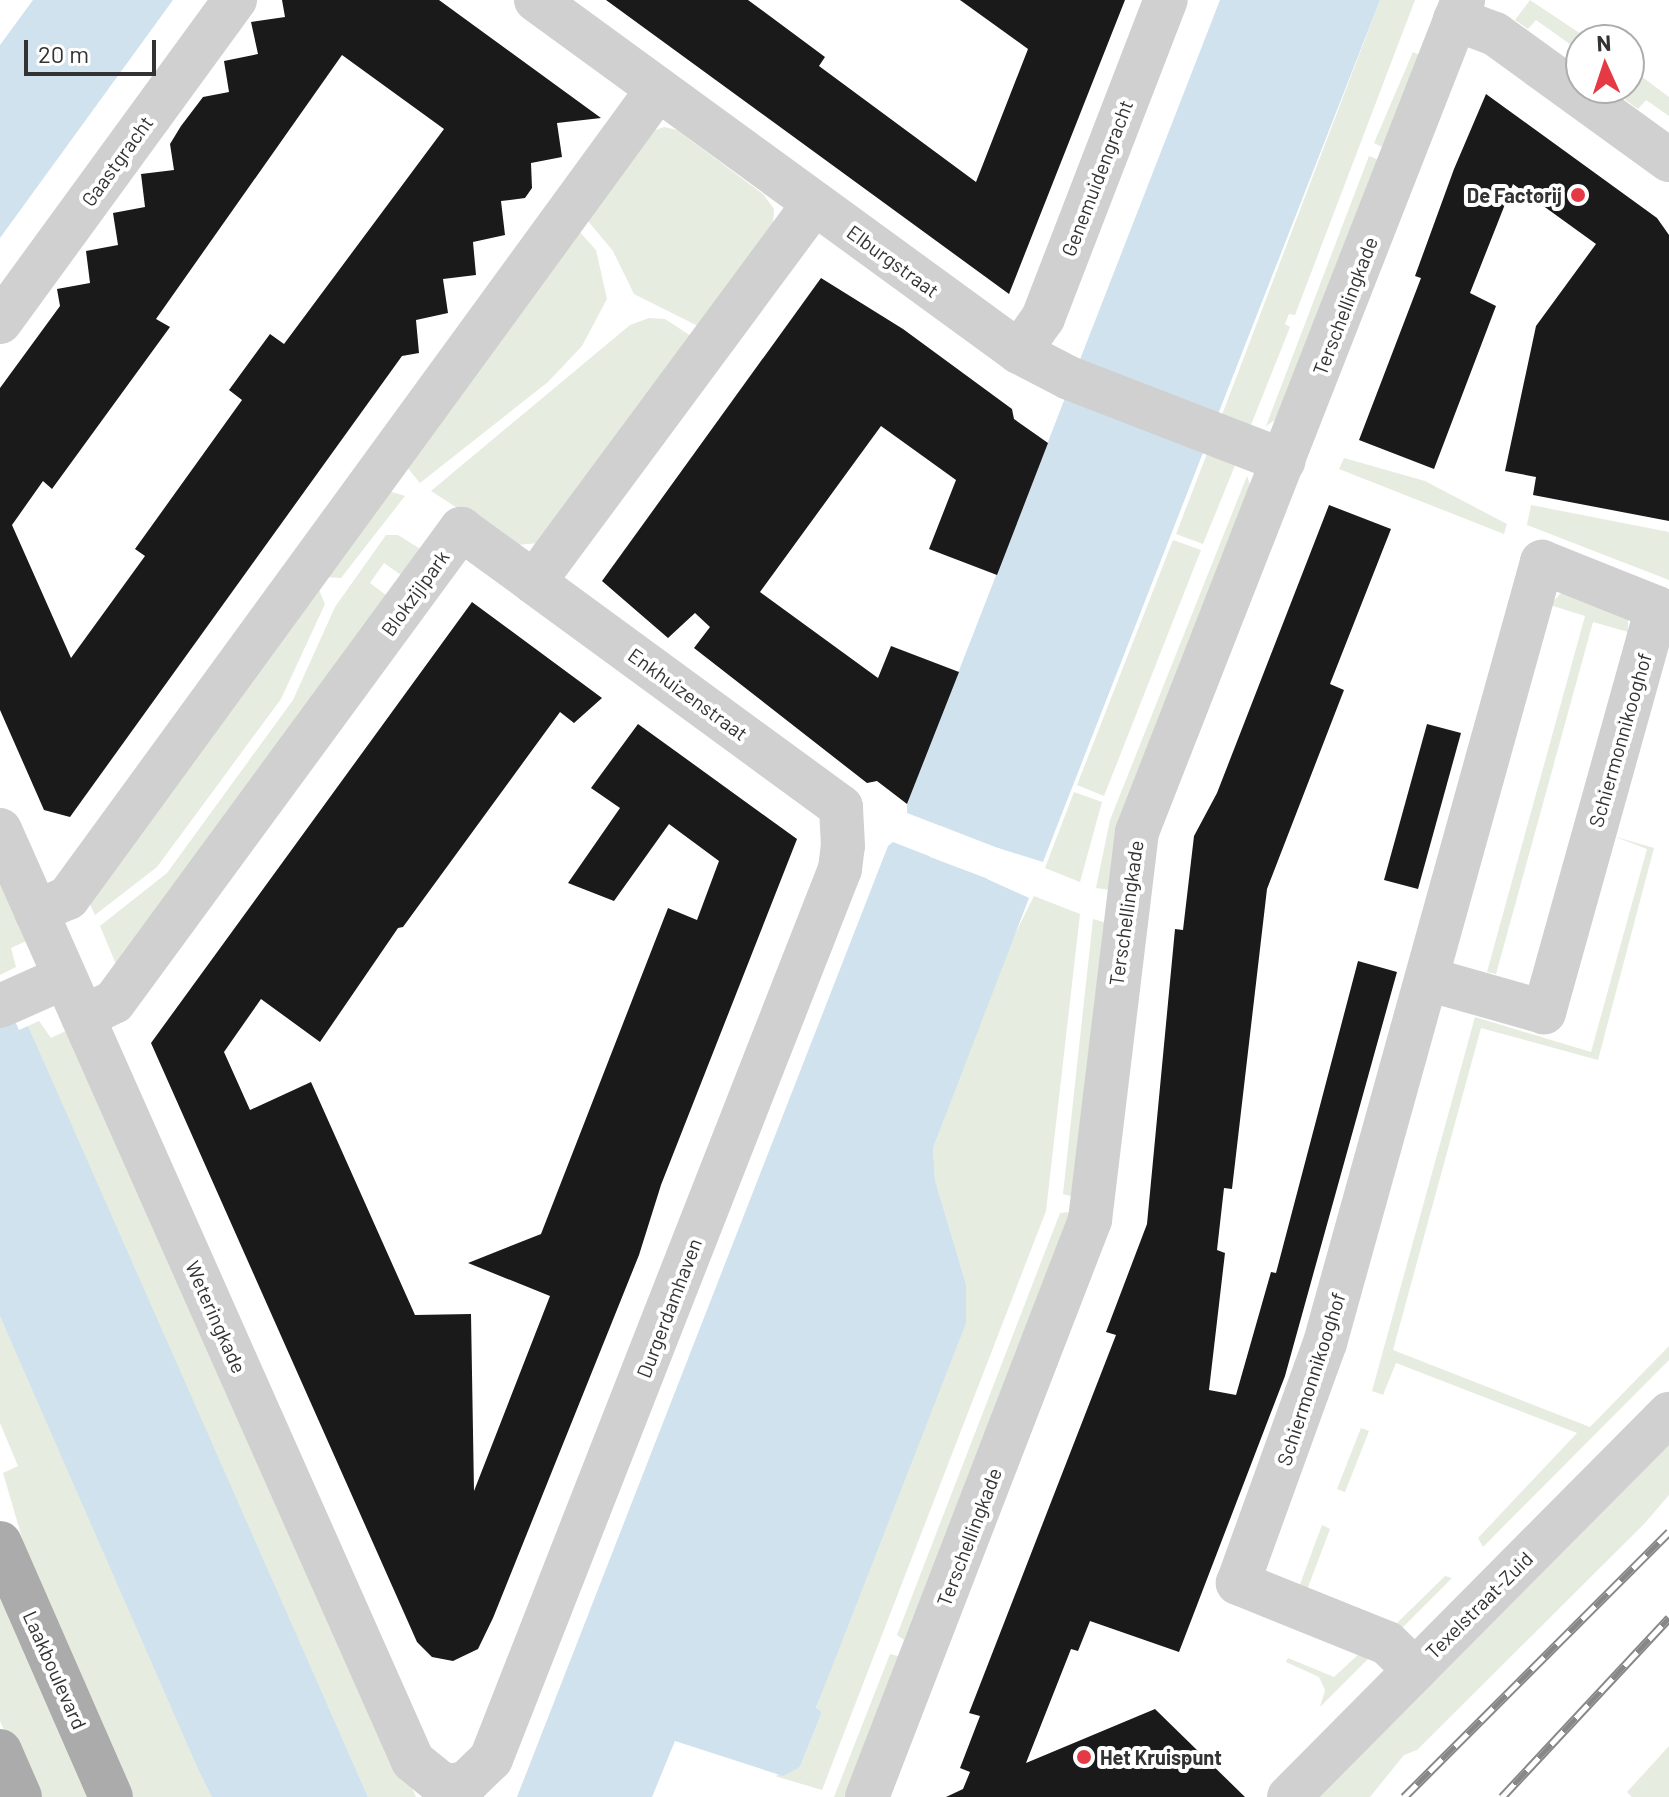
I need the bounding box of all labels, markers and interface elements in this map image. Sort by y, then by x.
scale bar [28,24,160,74]
north arrow [1565,24,1645,104]
text: N [1596,29,1612,55]
text: 20 m [38,39,89,68]
street label: Genemuidengracht [1056,96,1138,260]
street label: Gaastgracht [76,111,158,211]
place label: De Factorij [1467,183,1562,207]
marker: De Factorij [1569,186,1587,204]
street label: Elburgstraat [842,220,944,302]
street label: Terschellingkade [1308,233,1382,379]
street label: Blokzijlpark [376,545,454,641]
street label: Enkhuizenstraat [624,643,752,745]
street label: Schiermonnikooghof [1584,650,1656,830]
street label: Terschellingkade [1104,839,1148,987]
street label: Durgerdamhaven [631,1235,707,1381]
street label: Weteringkade [181,1257,251,1377]
street label: Schiermonnikooghof [1272,1289,1350,1469]
street label: Terschellingkade [932,1464,1006,1610]
street label: Texelstraat-Zuid [1420,1546,1538,1664]
street label: Laakboulevard [18,1607,92,1733]
place label: Het Kruispunt [1100,1745,1222,1769]
marker: Het Kruispunt [1075,1748,1093,1766]

